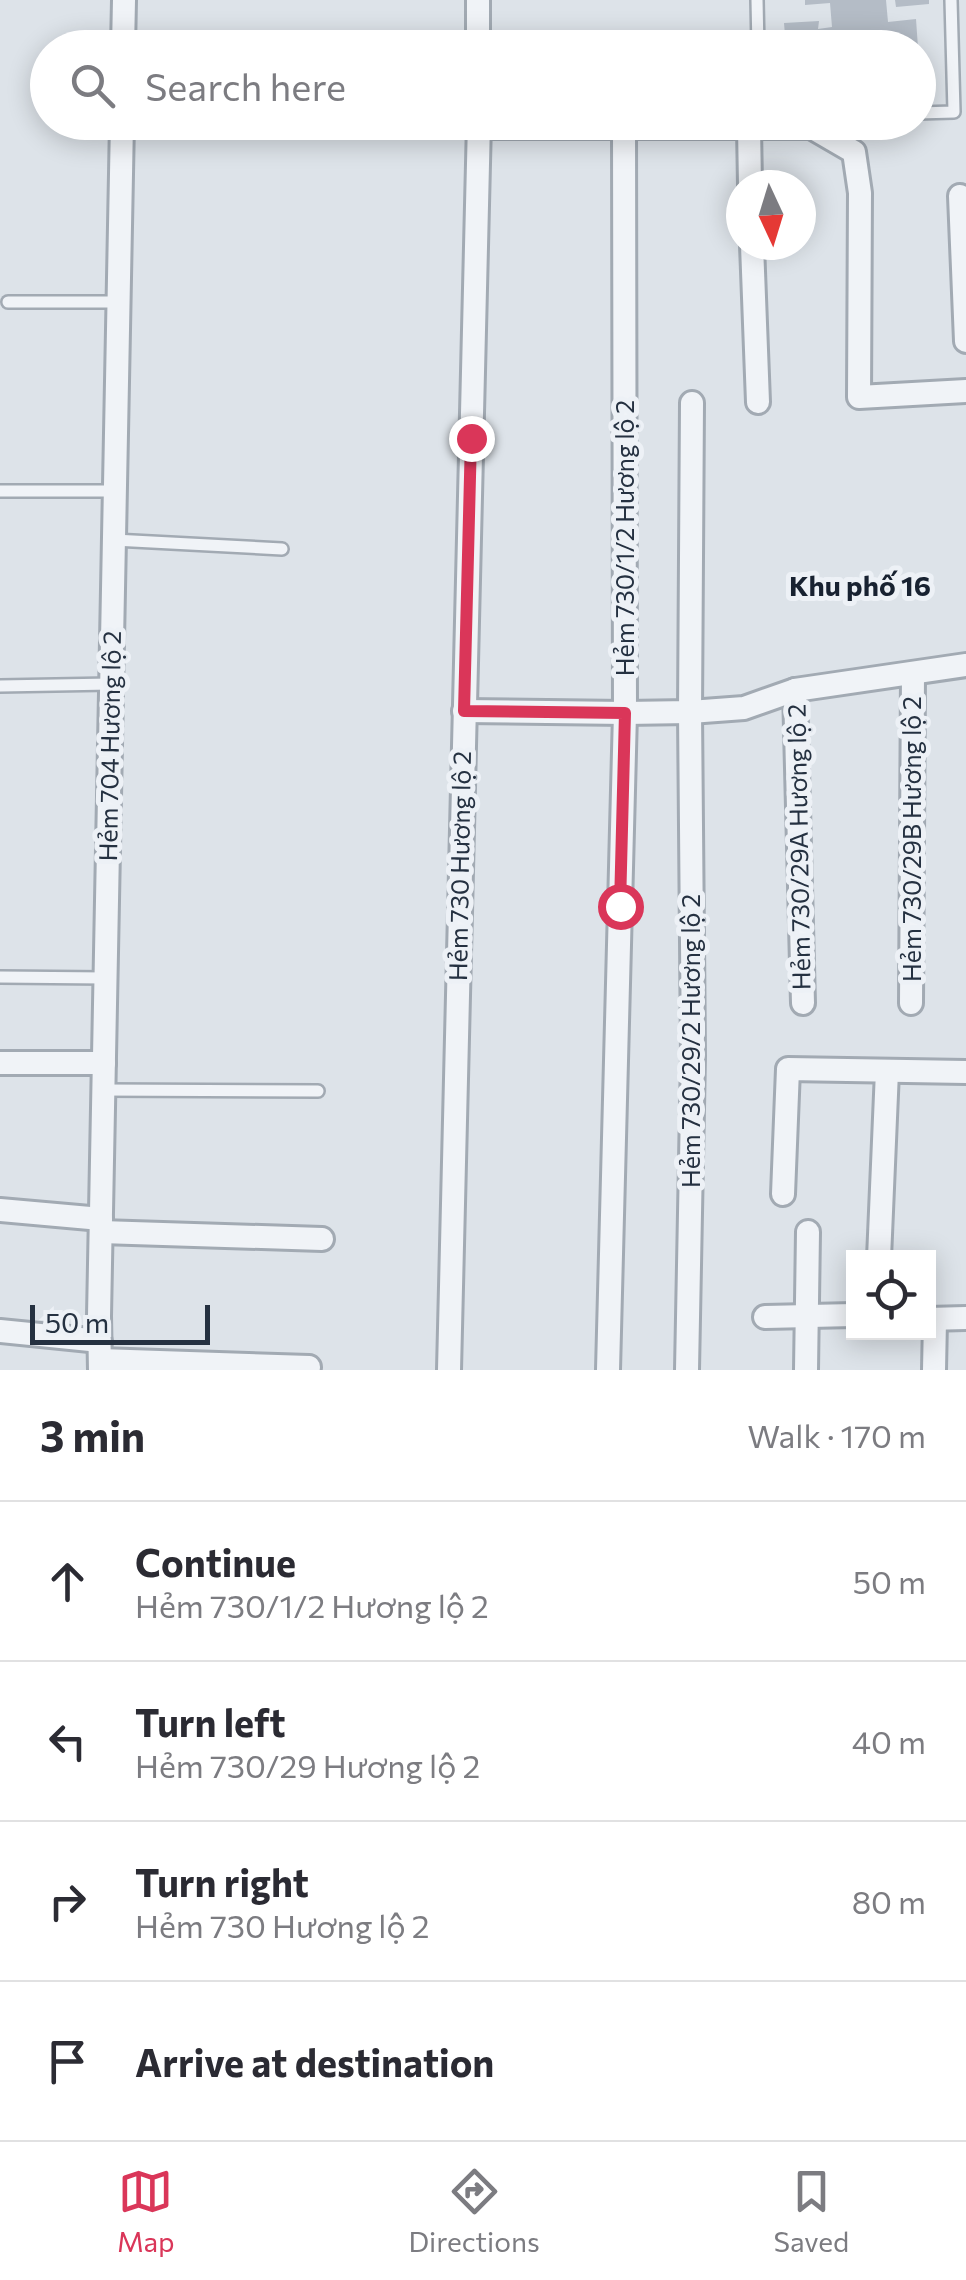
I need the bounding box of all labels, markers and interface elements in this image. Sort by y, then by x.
search box [30,30,936,140]
icon: search [65,58,120,113]
text: Search here [145,62,346,109]
north arrow [726,170,816,260]
street label: Hẻm 730/1/2 Hương lộ 2 [609,400,639,676]
route end [449,416,495,462]
district label: Khu phố 16 [789,568,931,602]
street label: Hẻm 704 Hương lộ 2 [92,630,126,862]
street label: Hẻm 730/29B Hương lộ 2 [896,696,926,982]
street label: Hẻm 730/29A Hương lộ 2 [781,704,815,990]
street label: Hẻm 730 Hương lộ 2 [442,751,476,981]
route start [598,884,644,930]
street label: Hẻm 730/29/2 Hương lộ 2 [675,894,705,1188]
map controls [846,1250,936,1340]
button: locate [846,1250,936,1340]
scale bar [30,1300,210,1344]
text: 50 m [45,1305,109,1339]
text: 3 min [40,1409,145,1461]
text: Walk · 170 m [748,1415,926,1455]
text: Continue [135,1538,296,1585]
icon: ahead [40,1554,95,1609]
text: 50 m [853,1561,926,1601]
text: Hẻm 730/1/2 Hương lộ 2 [135,1585,489,1625]
text: Turn left [135,1698,286,1745]
icon: left [40,1714,95,1769]
text: 40 m [852,1721,926,1761]
text: Hẻm 730/29 Hương lộ 2 [135,1745,480,1785]
text: Turn right [135,1858,309,1905]
icon: right [40,1874,95,1929]
text: 80 m [852,1881,926,1921]
text: Hẻm 730 Hương lộ 2 [135,1905,430,1945]
icon: arrive [40,2034,95,2089]
text: Arrive at destination [135,2038,494,2085]
tab: Map [117,2164,175,2258]
tab: Directions [408,2164,540,2258]
tab: Saved [774,2164,849,2258]

